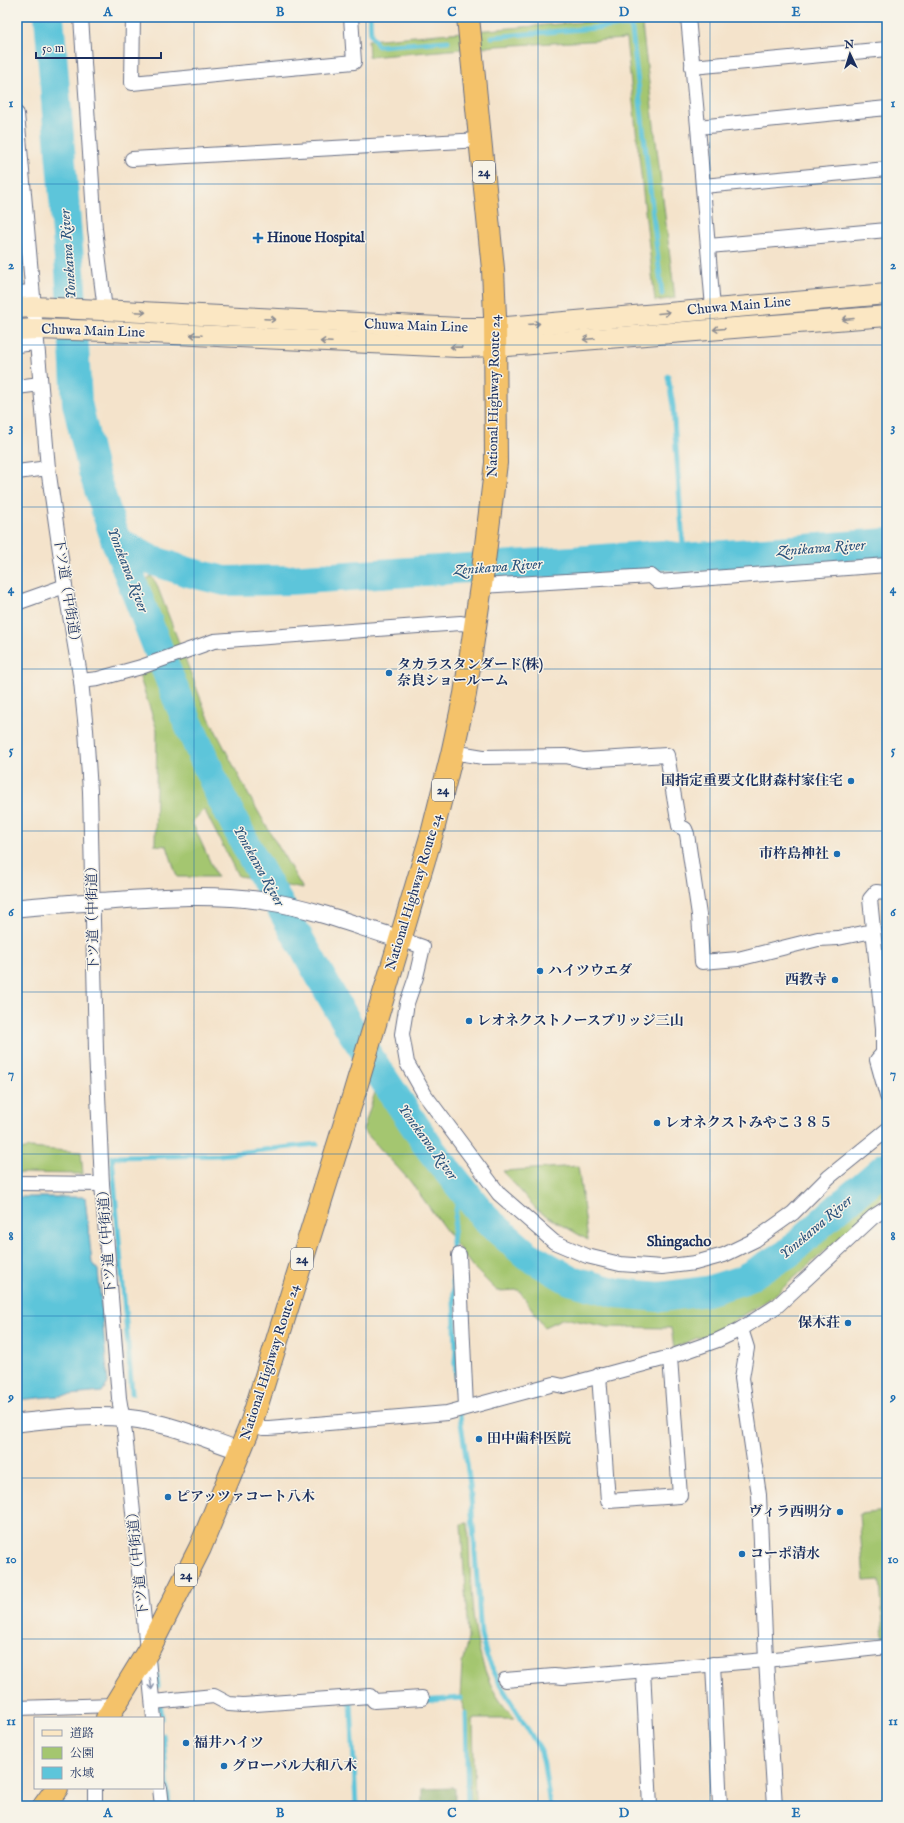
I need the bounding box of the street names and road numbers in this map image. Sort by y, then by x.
road number: 24 [473,161,495,183]
street label: Chuwa Main Line [686,292,792,319]
street label: National Highway Route 24 [484,314,504,478]
street label: Chuwa Main Line [364,315,469,337]
street label: Chuwa Main Line [41,320,146,342]
street label: 下ツ道（中街道） [49,536,85,650]
road number: 24 [432,779,454,801]
street label: National Highway Route 24 [382,811,446,973]
street label: 下ツ道（中街道） [83,859,103,971]
street label: 下ツ道（中街道） [94,1183,120,1295]
road number: 24 [291,1248,313,1270]
street label: National Highway Route 24 [236,1282,304,1442]
street label: 下ツ道（中街道） [123,1504,153,1618]
road number: 24 [175,1564,197,1586]

